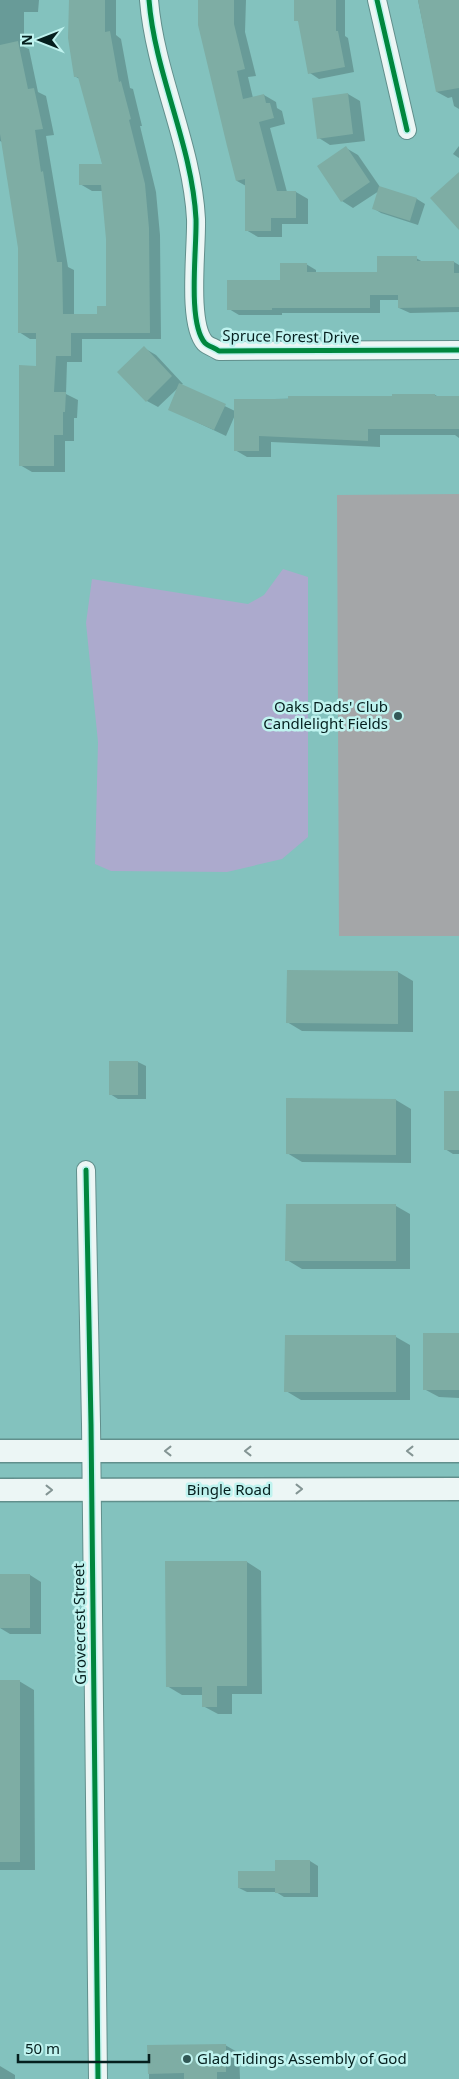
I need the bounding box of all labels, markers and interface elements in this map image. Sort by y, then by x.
north arrow [15,15,65,65]
text: N [17,34,36,46]
street label: Spruce Forest Drive [222,325,360,347]
place label: Oaks Dads' Club Candlelight Fields [263,696,388,733]
marker: Oaks Dads' Club Candlelight Fields [392,710,404,722]
one-way arrow [164,1446,172,1456]
one-way arrow [243,1446,251,1456]
one-way arrow [406,1446,414,1456]
street label: Bingle Road [187,1479,271,1499]
one-way arrow [295,1484,303,1494]
one-way arrow [45,1485,53,1495]
street label: Grovecrest Street [68,1562,90,1685]
scale bar [18,2032,149,2064]
text: 50 m [25,2038,60,2058]
place label: Glad Tidings Assembly of God [197,2048,407,2068]
marker: Glad Tidings Assembly of God [181,2053,193,2065]

